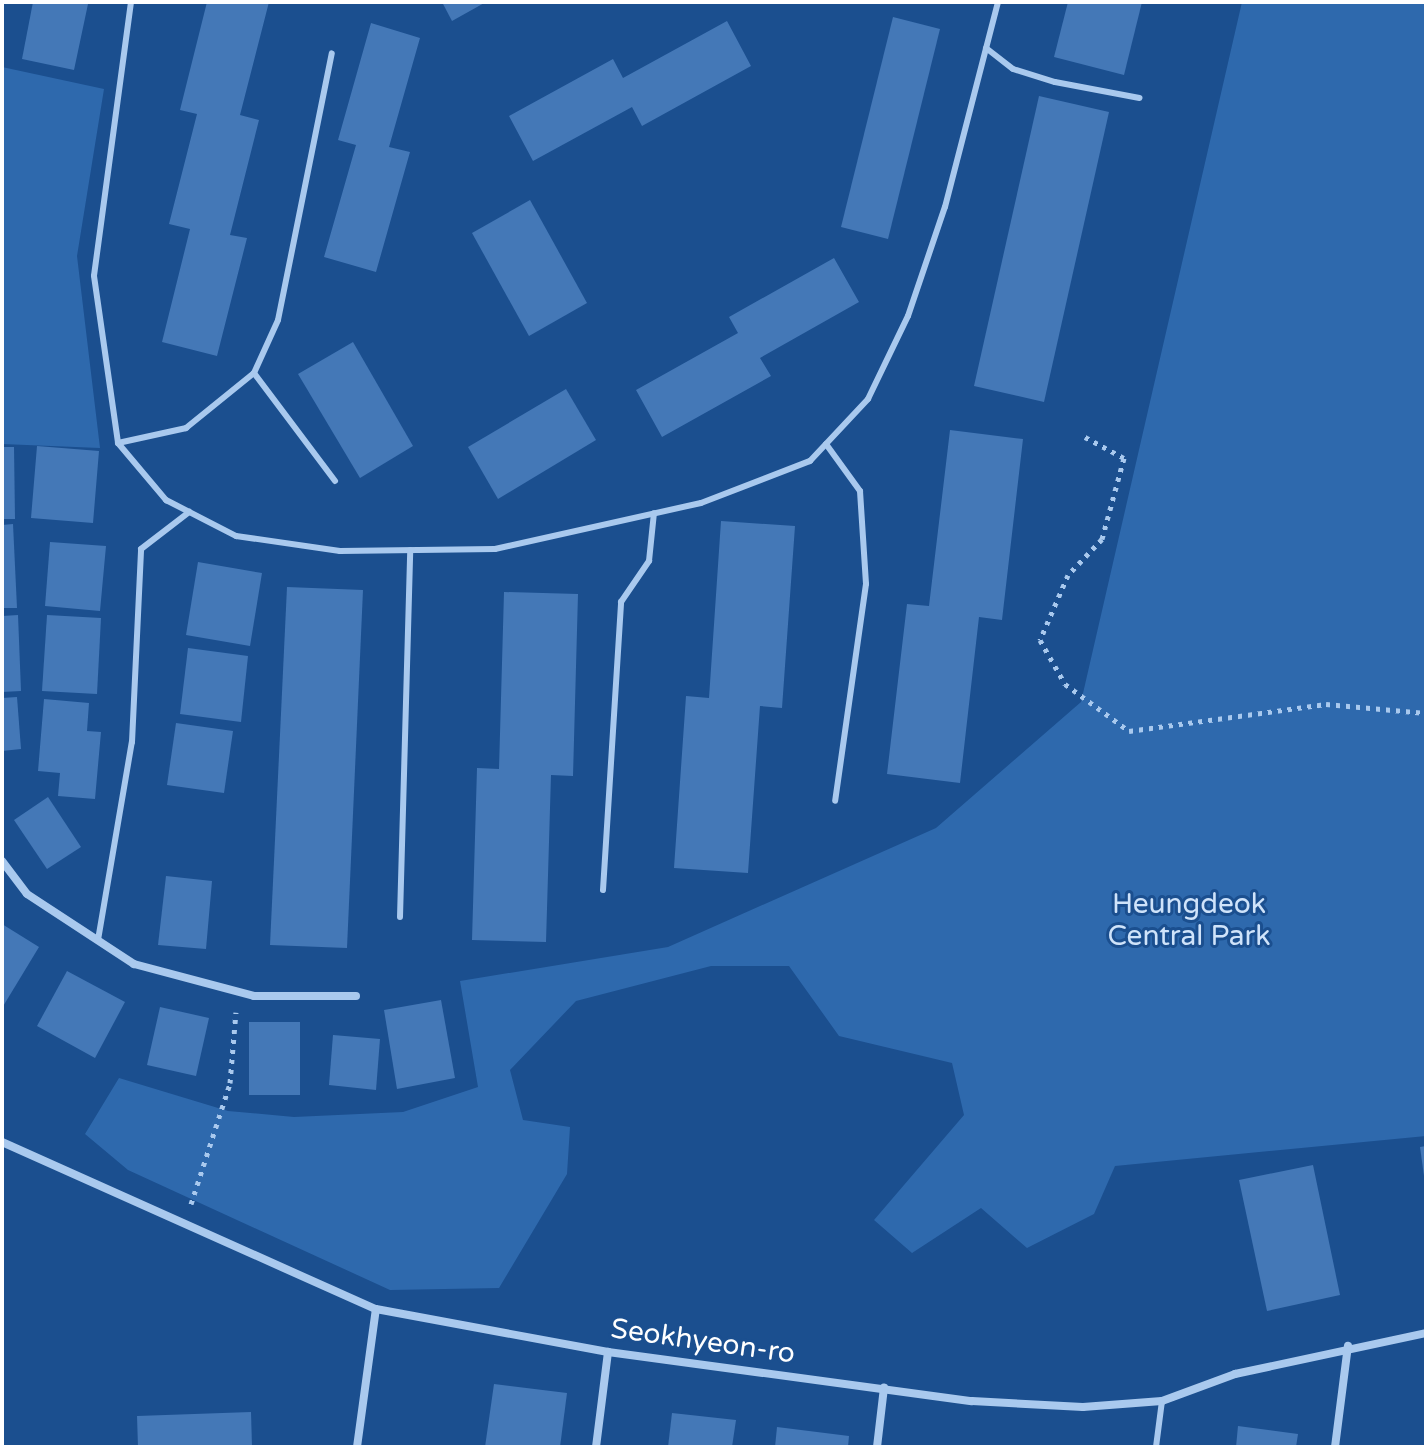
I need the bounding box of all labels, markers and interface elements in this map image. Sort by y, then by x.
park label: Heungdeok Central Park [1108,887,1270,953]
street label: Seokhyeon-ro [609,1311,797,1371]

